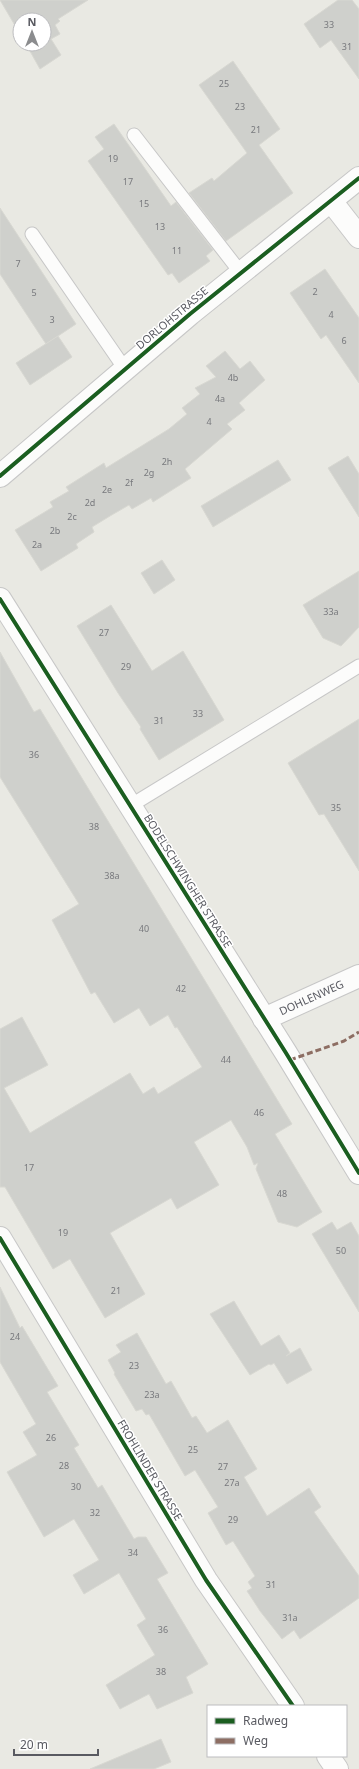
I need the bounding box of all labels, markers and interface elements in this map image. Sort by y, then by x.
north arrow [12,12,52,52]
text: N [28,14,36,29]
house number: 33 [324,18,334,31]
house number: 31 [342,40,352,53]
house number: 25 [219,77,229,90]
house number: 23 [235,100,245,113]
house number: 21 [251,123,261,136]
house number: 19 [108,152,118,165]
house number: 17 [123,175,133,188]
house number: 15 [139,197,149,210]
house number: 13 [155,220,165,233]
house number: 11 [172,244,182,257]
house number: 7 [15,257,21,270]
street label: DORLOHSTRASSE [132,283,211,352]
house number: 2 [312,285,318,298]
house number: 5 [31,286,37,299]
house number: 4 [328,308,334,321]
house number: 3 [49,313,55,326]
house number: 6 [341,334,347,347]
house number: 4b [228,371,239,384]
house number: 4a [215,392,225,405]
house number: 4 [206,415,212,428]
house number: 2h [162,455,172,468]
house number: 2g [144,466,154,479]
house number: 2f [125,476,134,489]
house number: 2e [102,483,112,496]
house number: 2d [85,496,95,509]
house number: 2c [67,510,77,523]
house number: 2b [50,524,61,537]
house number: 2a [32,538,42,551]
house number: 33a [323,605,339,618]
house number: 27 [99,626,109,639]
house number: 29 [121,660,131,673]
house number: 33 [193,707,203,720]
house number: 31 [154,714,164,727]
house number: 36 [29,748,39,761]
house number: 35 [331,801,341,814]
street label: BODELSCHWINGHER STRASSE [141,811,236,951]
house number: 38 [89,820,99,833]
house number: 38a [104,869,120,882]
house number: 40 [139,922,149,935]
street label: DOHLENWEG [276,976,346,1018]
house number: 42 [176,982,186,995]
house number: 44 [221,1053,231,1066]
house number: 46 [254,1106,264,1119]
house number: 17 [24,1161,34,1174]
house number: 48 [277,1187,287,1200]
house number: 19 [58,1226,68,1239]
house number: 50 [336,1244,346,1257]
house number: 21 [111,1284,121,1297]
house number: 24 [10,1330,20,1343]
house number: 23 [129,1359,139,1372]
house number: 23a [144,1388,160,1401]
street label: FROHLINDER STRASSE [114,1416,187,1523]
house number: 26 [46,1431,56,1444]
house number: 25 [188,1443,198,1456]
house number: 28 [59,1459,69,1472]
house number: 27 [218,1460,228,1473]
house number: 27a [224,1476,240,1489]
house number: 30 [71,1480,81,1493]
house number: 32 [90,1506,100,1519]
house number: 29 [228,1513,238,1526]
house number: 34 [128,1546,138,1559]
house number: 31 [266,1578,276,1591]
house number: 31a [282,1611,298,1624]
house number: 36 [158,1623,168,1636]
house number: 38 [156,1665,166,1678]
legend [207,1705,347,1757]
text: Radweg [243,1712,288,1729]
scale bar [14,1731,98,1757]
text: Weg [243,1732,268,1749]
text: 20 m [20,1736,48,1753]

